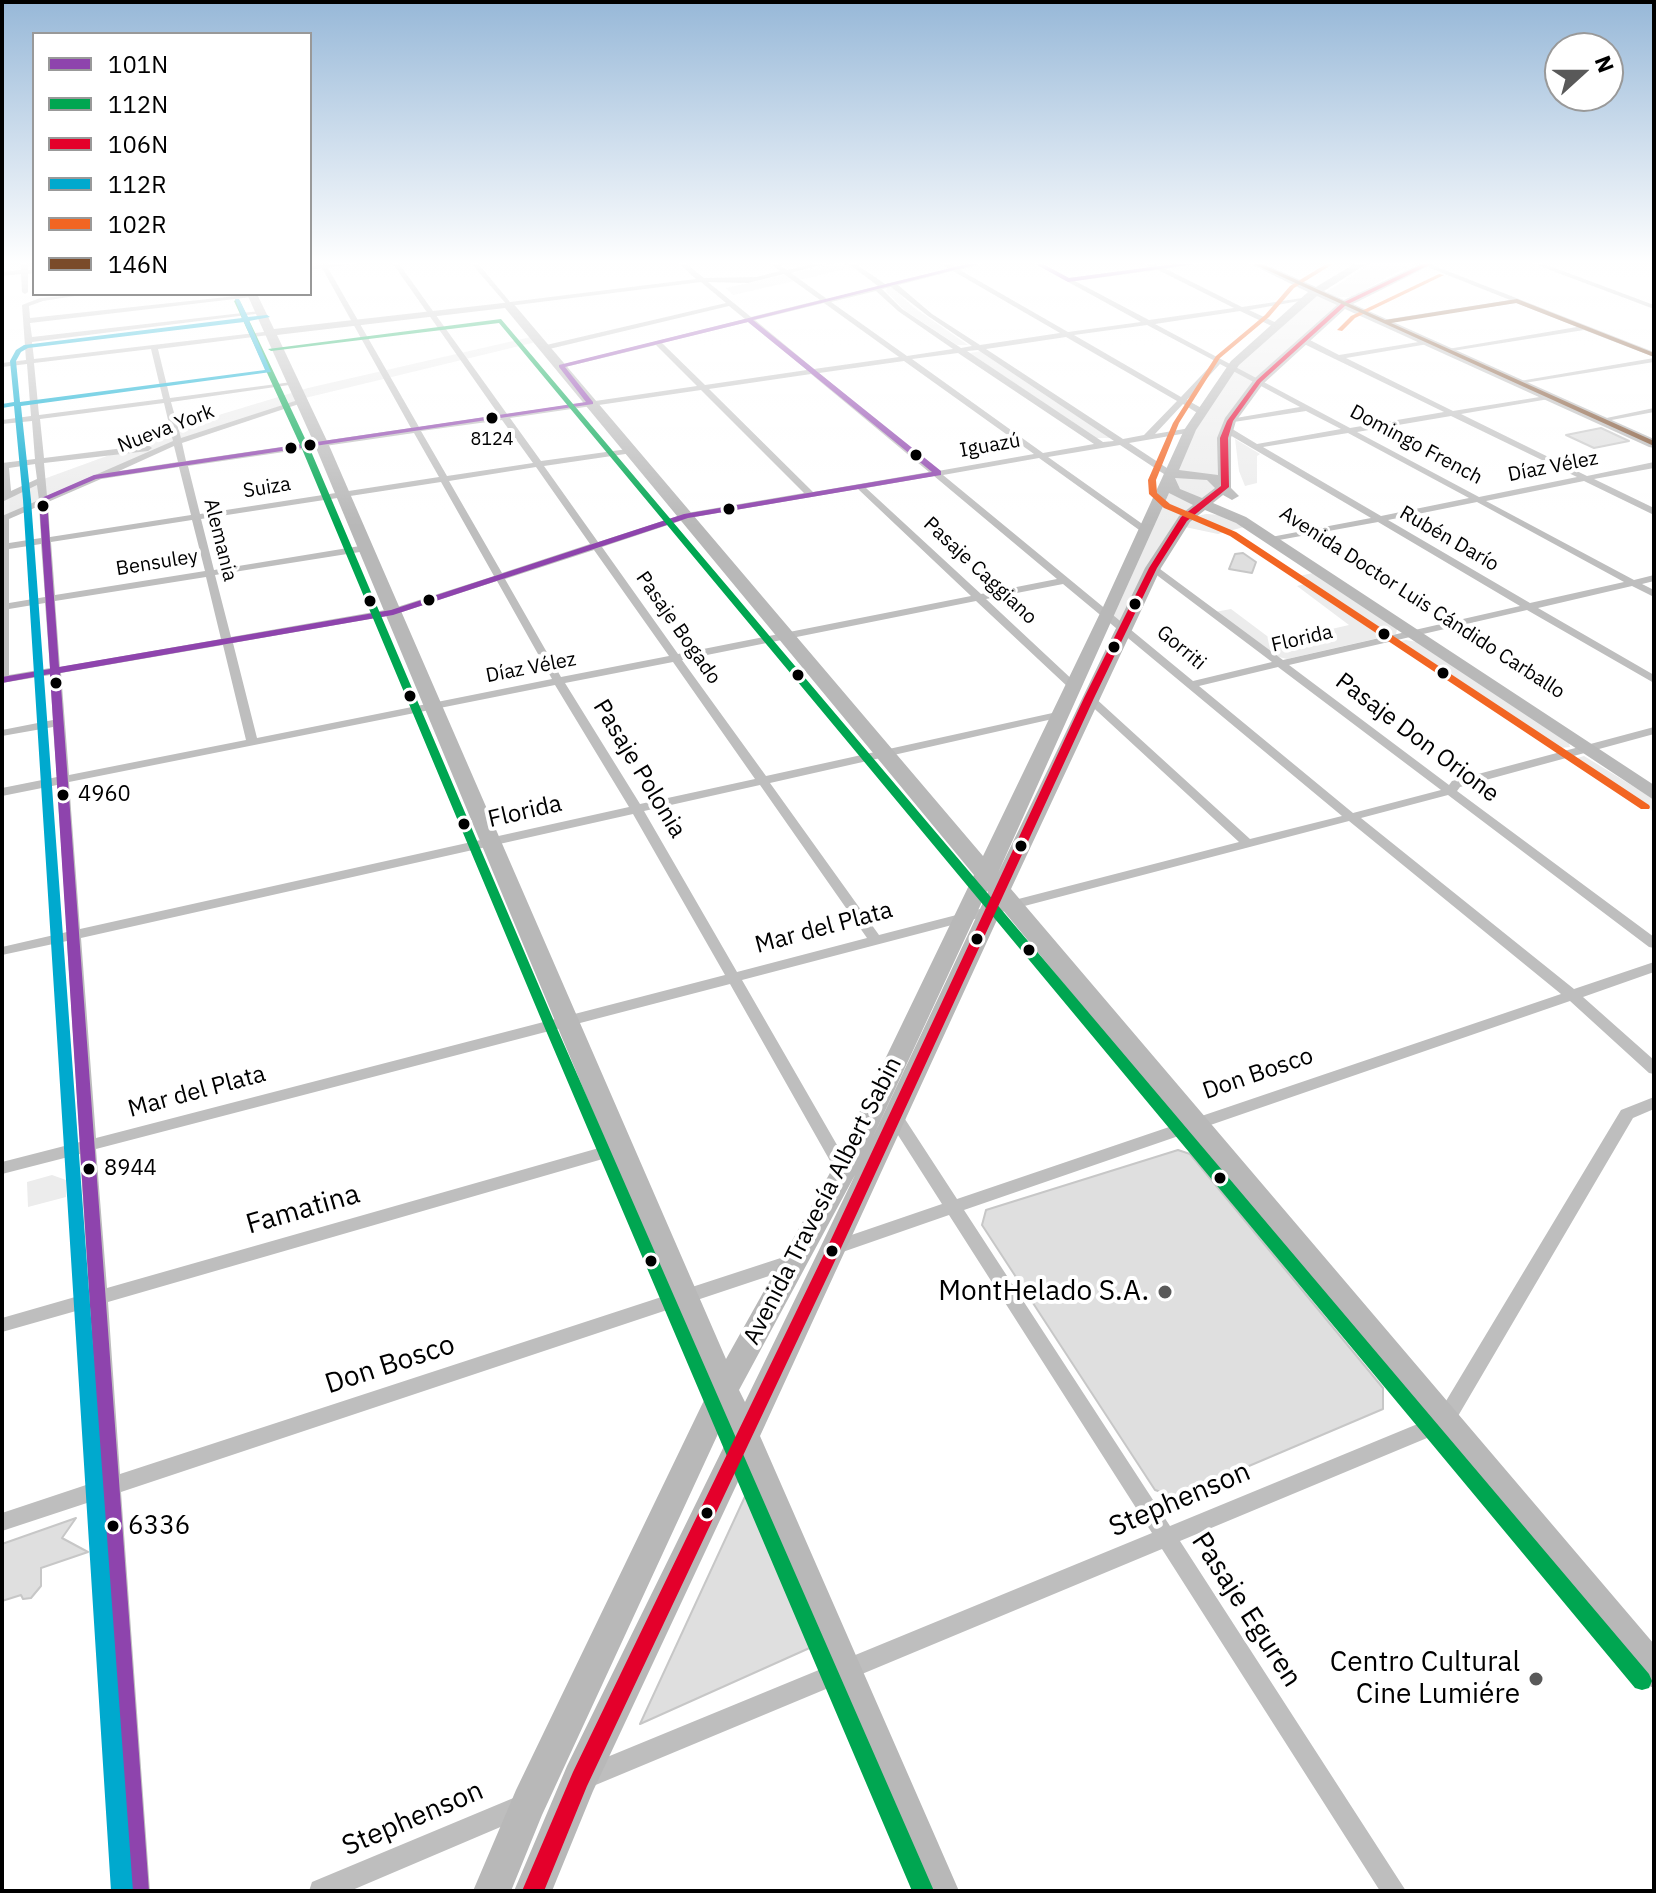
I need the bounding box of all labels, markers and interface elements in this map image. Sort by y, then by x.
legend [32,32,312,296]
north arrow [1544,32,1624,112]
text: 101N [108,48,168,80]
text: N [1589,51,1621,77]
text: 112N [108,88,168,120]
text: 106N [108,128,168,160]
text: 112R [108,168,167,200]
text: 102R [108,208,167,240]
text: 146N [108,248,168,280]
street label: Nueva York [114,400,218,458]
street label: Domingo French [1346,400,1486,490]
marker: 8124 [484,410,500,426]
place label: 8124 [470,429,514,451]
street label: Iguazú [958,429,1022,463]
unlabelled marker [302,437,318,453]
unlabelled marker [283,440,299,456]
unlabelled marker [908,447,924,463]
street label: Díaz Vélez [1506,447,1600,487]
street label: Suiza [241,472,293,504]
street label: Alemania [198,496,242,584]
unlabelled marker [35,498,51,514]
unlabelled marker [721,501,737,517]
street label: Rubén Darío [1395,501,1503,577]
street label: Avenida Doctor Luis Cándido Carballo [1275,502,1569,704]
street label: Pasaje Caggiano [918,512,1042,630]
street label: Bensuley [114,545,200,581]
street label: Pasaje Bogado [630,567,726,689]
unlabelled marker [421,592,437,608]
unlabelled marker [362,593,378,609]
unlabelled marker [1127,596,1143,612]
street label: Florida [1269,620,1335,658]
street label: Gorriti [1152,621,1210,675]
unlabelled marker [1376,626,1392,642]
unlabelled marker [1106,639,1122,655]
street label: Díaz Vélez [484,648,578,688]
unlabelled marker [1435,665,1451,681]
unlabelled marker [790,667,806,683]
street label: Pasaje Don Orione [1330,667,1504,809]
unlabelled marker [48,675,64,691]
unlabelled marker [402,688,418,704]
street label: Pasaje Polonia [586,695,692,843]
place label: 4960 [78,782,131,808]
marker: 4960 [55,787,71,803]
street label: Florida [485,790,565,834]
unlabelled marker [456,816,472,832]
unlabelled marker [1013,838,1029,854]
street label: Mar del Plata [752,896,896,960]
unlabelled marker [969,931,985,947]
unlabelled marker [1021,942,1037,958]
street label: Don Bosco [1199,1042,1317,1106]
street label: Avenida Travesía Albert Sabin [738,1052,908,1350]
street label: Mar del Plata [125,1060,269,1124]
place label: 8944 [104,1156,157,1182]
marker: 8944 [81,1161,97,1177]
unlabelled marker [1212,1170,1228,1186]
street label: Famatina [242,1178,364,1242]
unlabelled marker [824,1243,840,1259]
unlabelled marker [643,1253,659,1269]
place label: MontHelado S.A. [938,1275,1149,1309]
marker: MontHelado S.A. [1156,1283,1174,1301]
street label: Don Bosco [321,1328,459,1402]
street label: Stephenson [1104,1455,1256,1545]
unlabelled marker [699,1505,715,1521]
place label: 6336 [128,1510,190,1542]
marker: 6336 [105,1518,121,1534]
street label: Pasaje Eguren [1184,1526,1308,1694]
place label: Centro Cultural Cine Lumiére [1330,1646,1520,1712]
marker: Centro Cultural Cine Lumiére [1527,1670,1545,1688]
street label: Stephenson [337,1774,489,1864]

